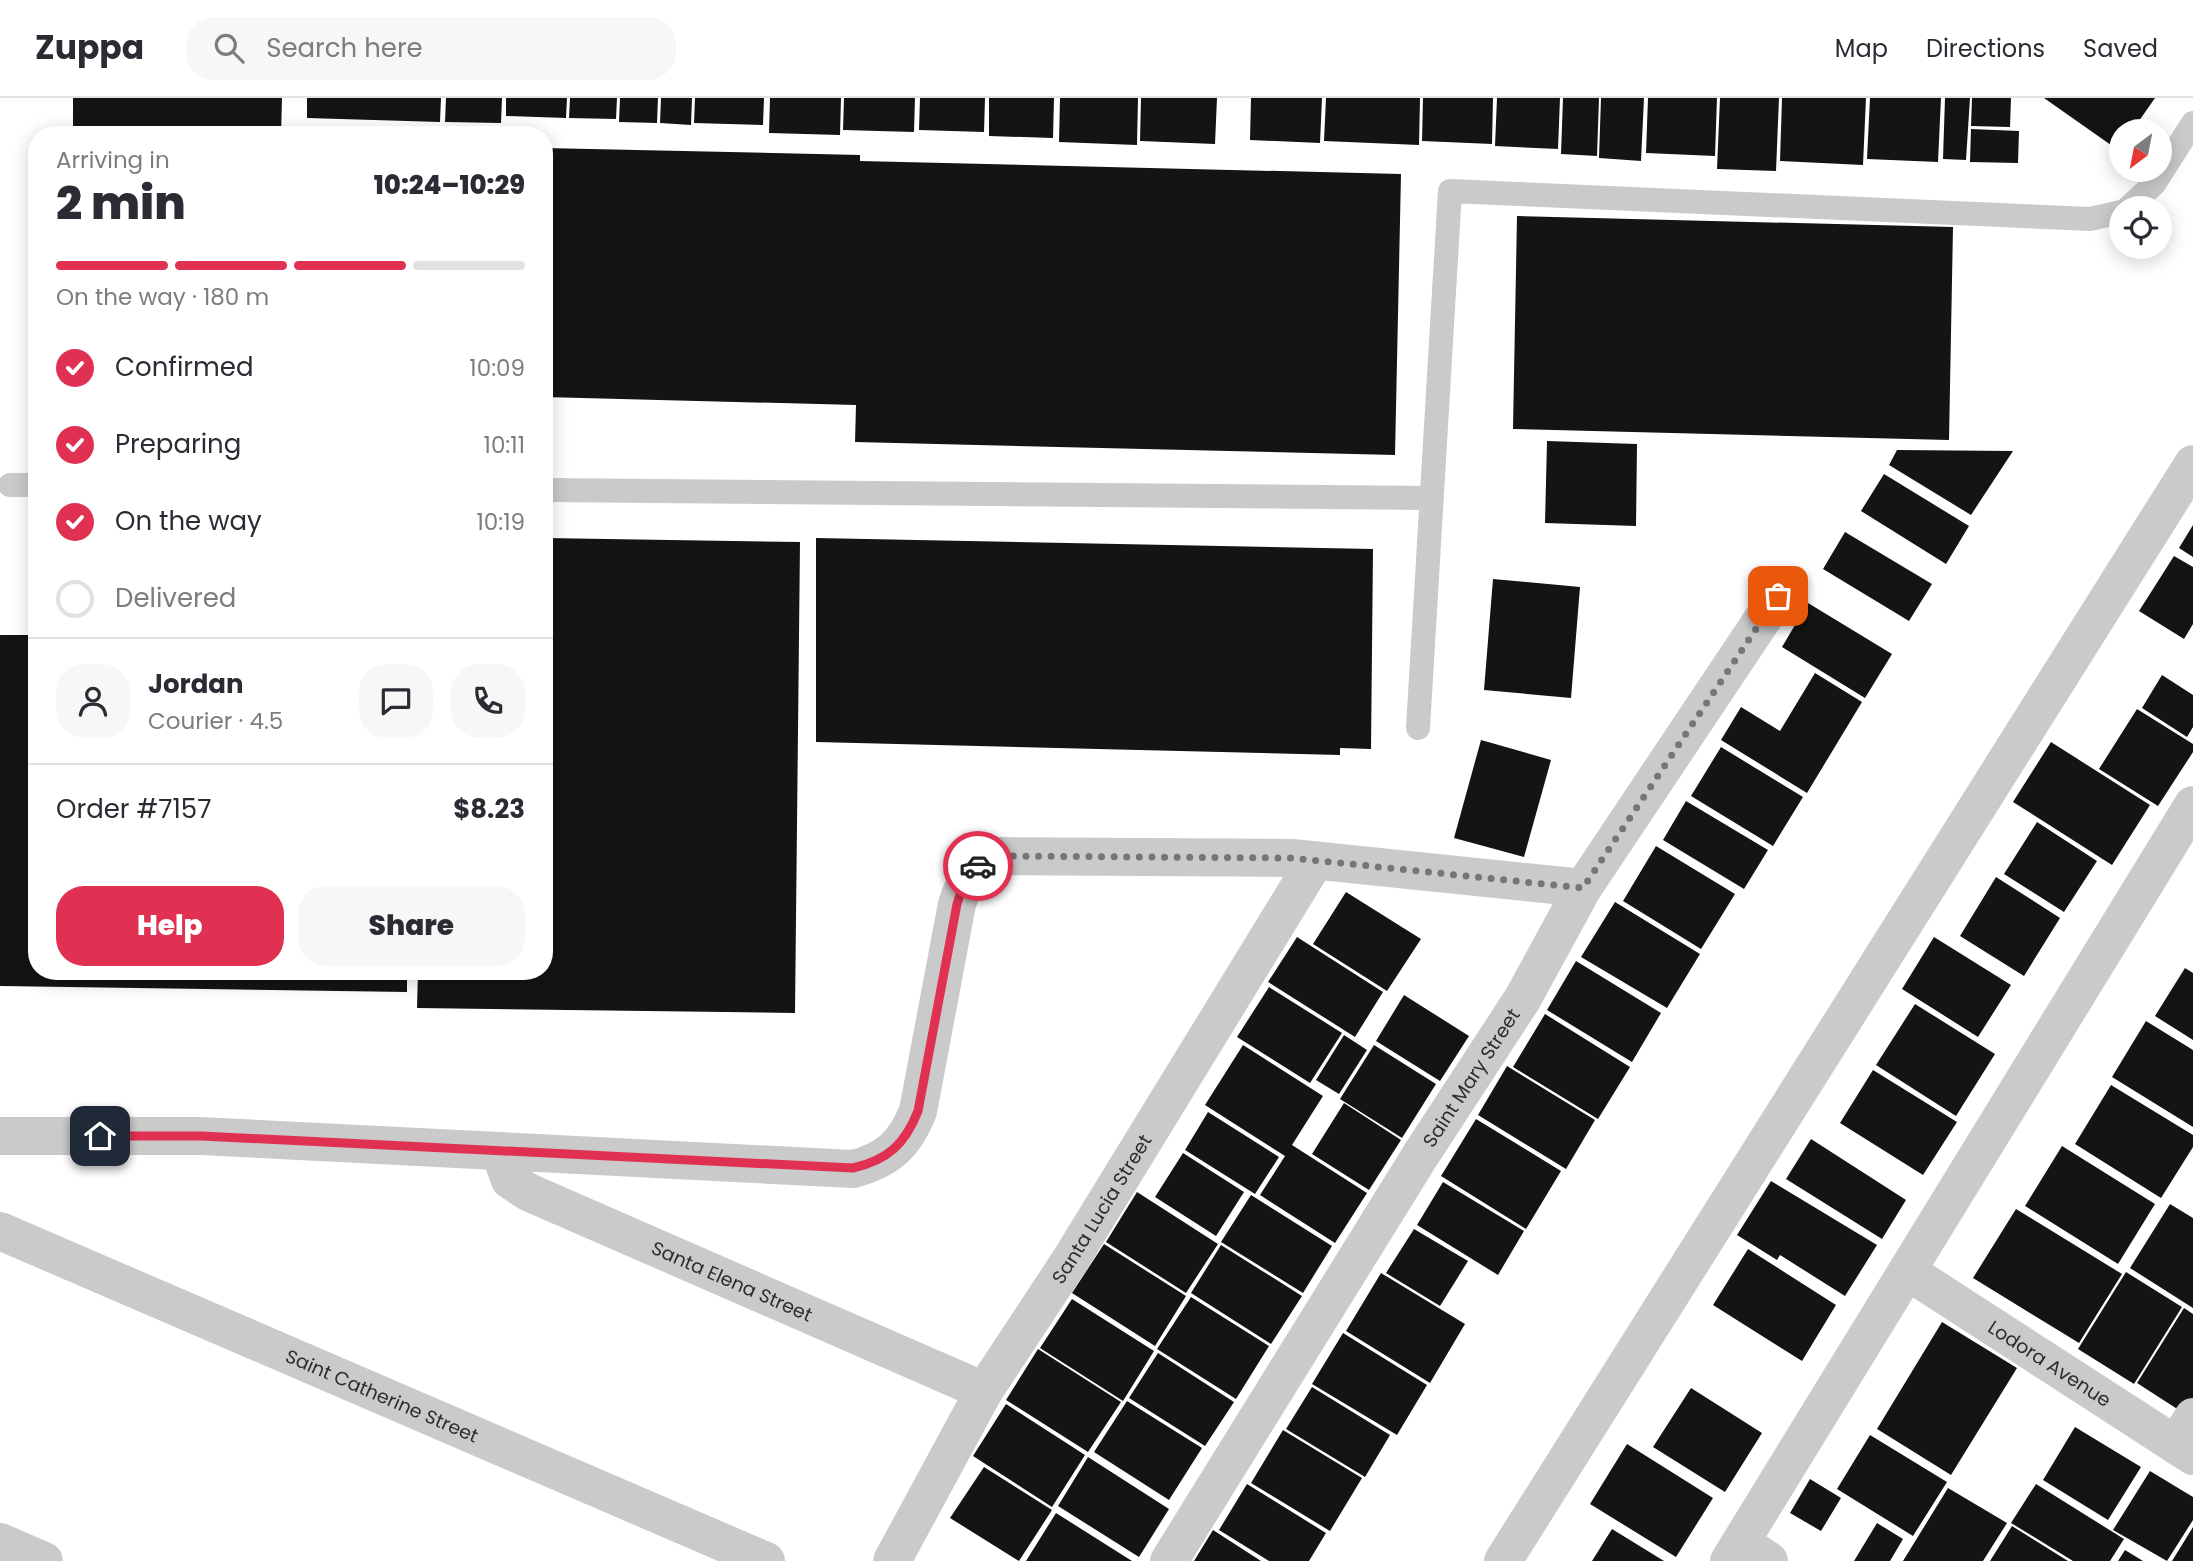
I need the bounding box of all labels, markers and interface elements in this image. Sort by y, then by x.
search box [186,17,676,80]
text: Zuppa [35,24,144,71]
icon: search [210,29,248,67]
text: Search here [266,30,423,66]
text: Map [1835,32,1888,65]
text: Directions [1926,32,2045,65]
text: Saved [2083,32,2158,65]
north arrow [2109,119,2172,182]
map controls [2109,119,2172,259]
text: Arriving in [56,144,170,176]
text: 10:24–10:29 [374,167,525,203]
text: 2 min [56,171,186,235]
button: locate [2109,196,2172,259]
text: On the way · 180 m [56,281,269,313]
icon: check [56,349,94,387]
text: Confirmed [115,349,253,385]
text: 10:09 [469,352,525,384]
icon: check [56,426,94,464]
text: Preparing [115,426,241,462]
text: 10:11 [484,429,525,461]
icon: check [56,503,94,541]
text: On the way [115,503,262,539]
text: 10:19 [476,506,525,538]
pin [1748,566,1808,626]
icon: bag [1759,577,1797,615]
text: Delivered [115,580,236,616]
button: person [56,664,130,738]
button: chat [359,664,433,738]
button: phone [451,664,525,738]
text: Jordan [148,666,244,702]
text: Courier · 4.5 [148,705,283,737]
text: Order #7157 [56,791,211,827]
text: $8.23 [453,791,525,827]
courier [943,831,1013,901]
icon: car [959,847,997,885]
button: Help [56,886,284,966]
button: Share [298,886,525,966]
street label: Saint Mary Street [1416,1003,1527,1153]
pin [70,1106,130,1166]
icon: home [81,1117,119,1155]
street label: Santa Lucia Street [1045,1129,1158,1289]
street label: Santa Elena Street [647,1235,817,1328]
street label: Lodora Avenue [1983,1314,2116,1414]
street label: Saint Catherine Street [281,1343,483,1450]

